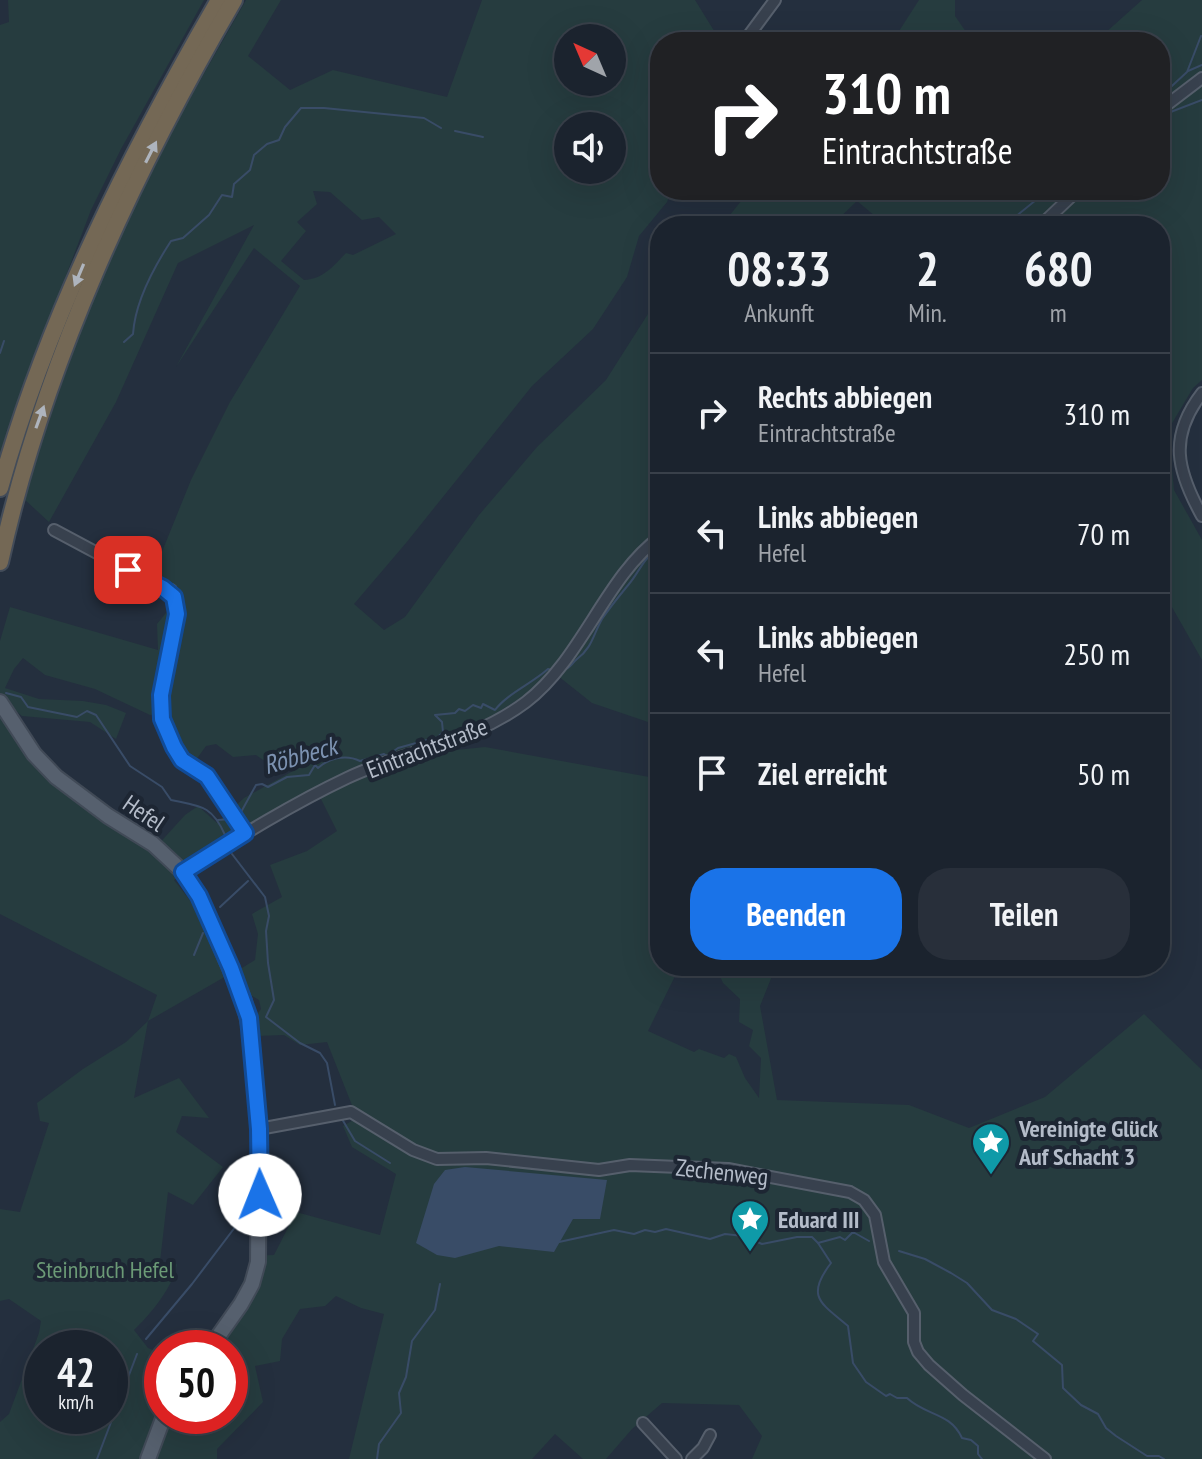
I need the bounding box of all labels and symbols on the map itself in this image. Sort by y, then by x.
north arrow [554,24,626,96]
one-way arrow [144,141,158,164]
one-way arrow [72,263,85,286]
one-way arrow [34,405,47,429]
pin [94,536,162,604]
street label: Eintrachtstraße [362,711,492,785]
water label: Röbbeck [259,728,343,781]
street label: Hefel [117,788,171,838]
place label: Vereinigte Glück Auf Schacht 3 [1018,1113,1158,1172]
place icon: Vereinigte Glück Auf Schacht 3 [970,1121,1012,1176]
street label: Zechenweg [674,1152,770,1192]
position arrow [218,1153,302,1237]
place icon: Eduard III [729,1198,771,1253]
place label: Eduard III [778,1204,859,1235]
park label: Steinbruch Hefel [36,1254,174,1285]
speed limit sign: 50 [144,1330,248,1434]

